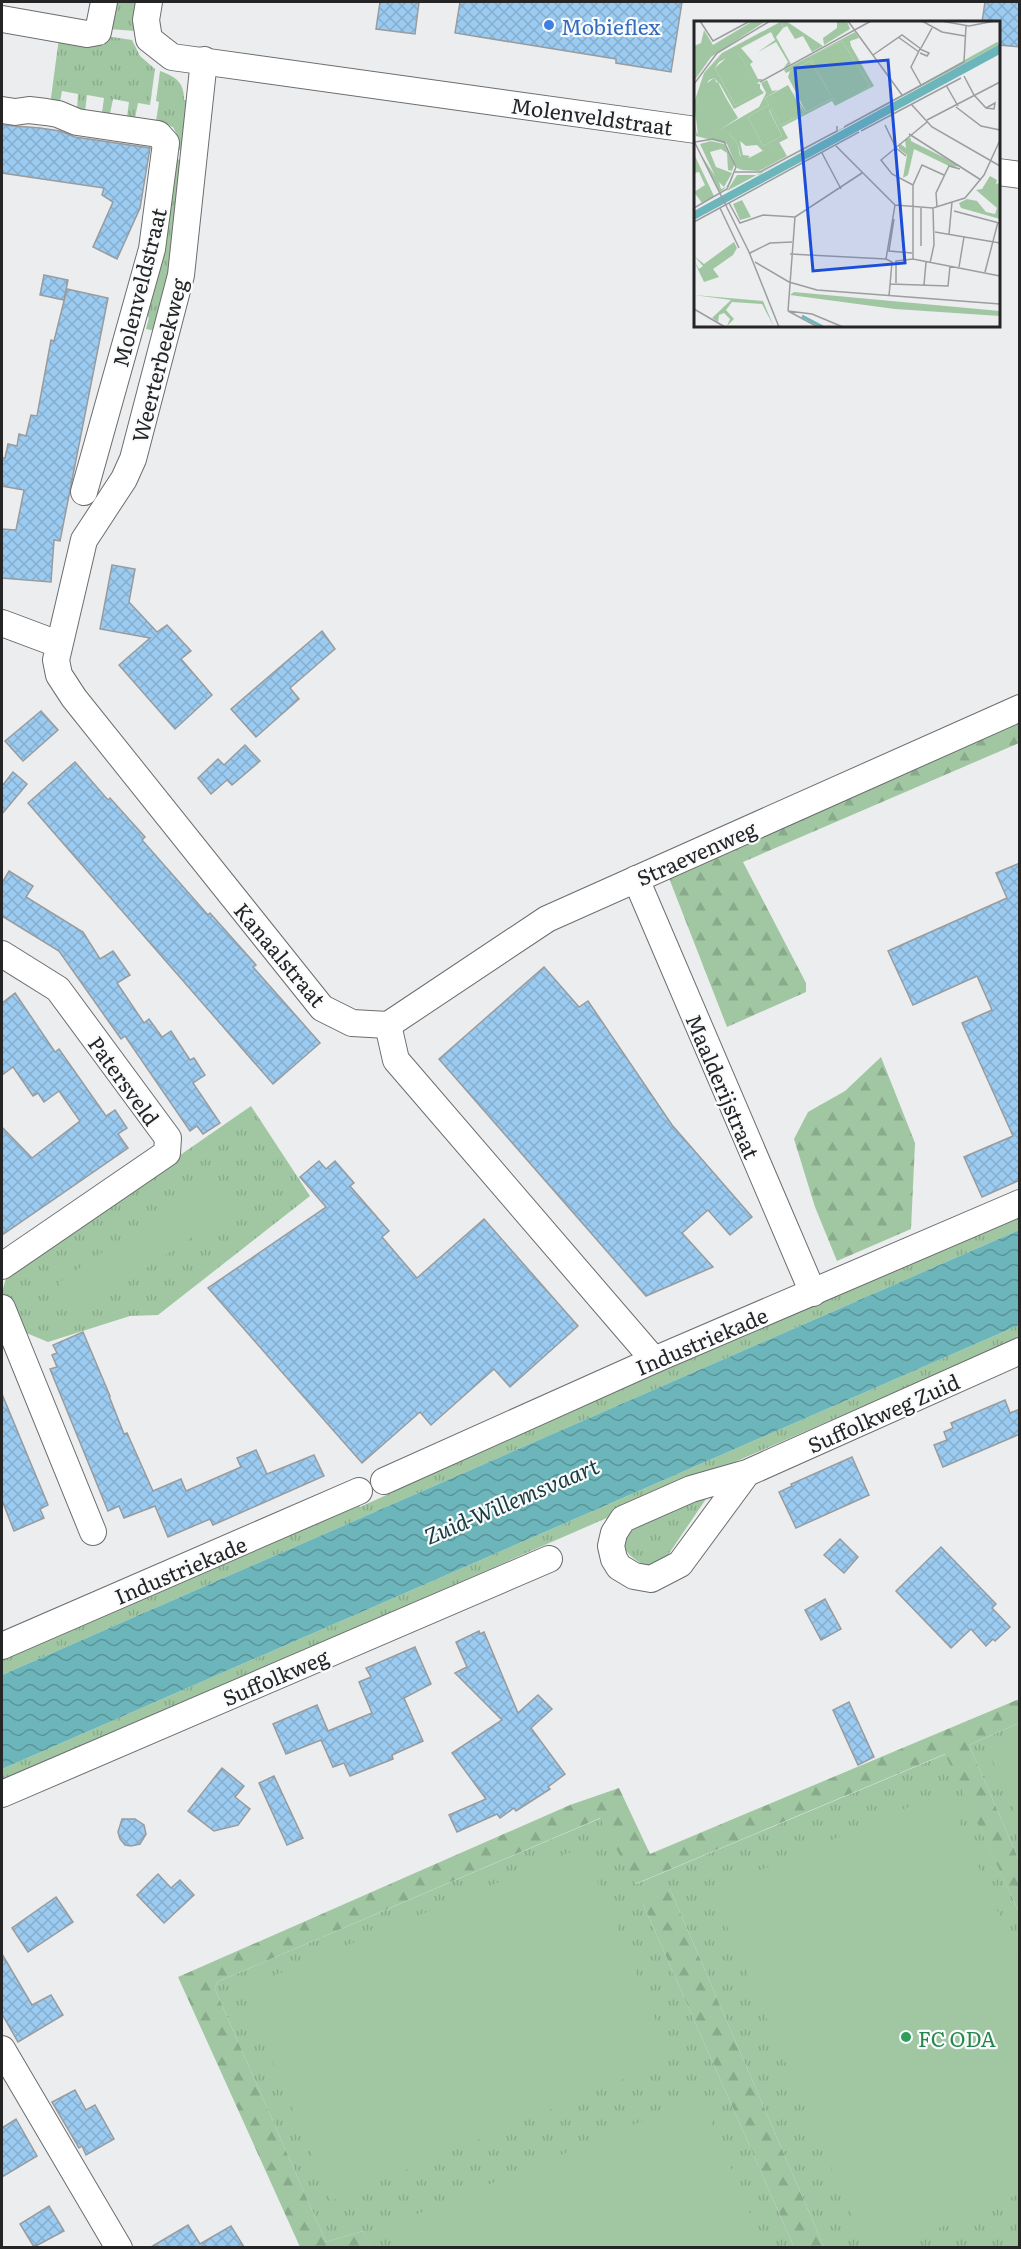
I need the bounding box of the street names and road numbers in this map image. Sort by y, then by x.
street label: Molenveldstraat [509,88,675,142]
street label: Molenveldstraat [103,204,173,370]
street label: Weerterbeekweg [123,274,193,445]
street label: Straevenweg [631,812,761,892]
street label: Kanaalstraat [228,895,334,1013]
street label: Maalderijstraat [680,1009,769,1164]
street label: Patersveld [82,1029,168,1131]
street label: Industriekade [630,1298,772,1382]
street label: Suffolkweg Zuid [802,1365,964,1459]
street label: Industriekade [109,1527,251,1611]
street label: Suffolkweg [217,1640,333,1712]

